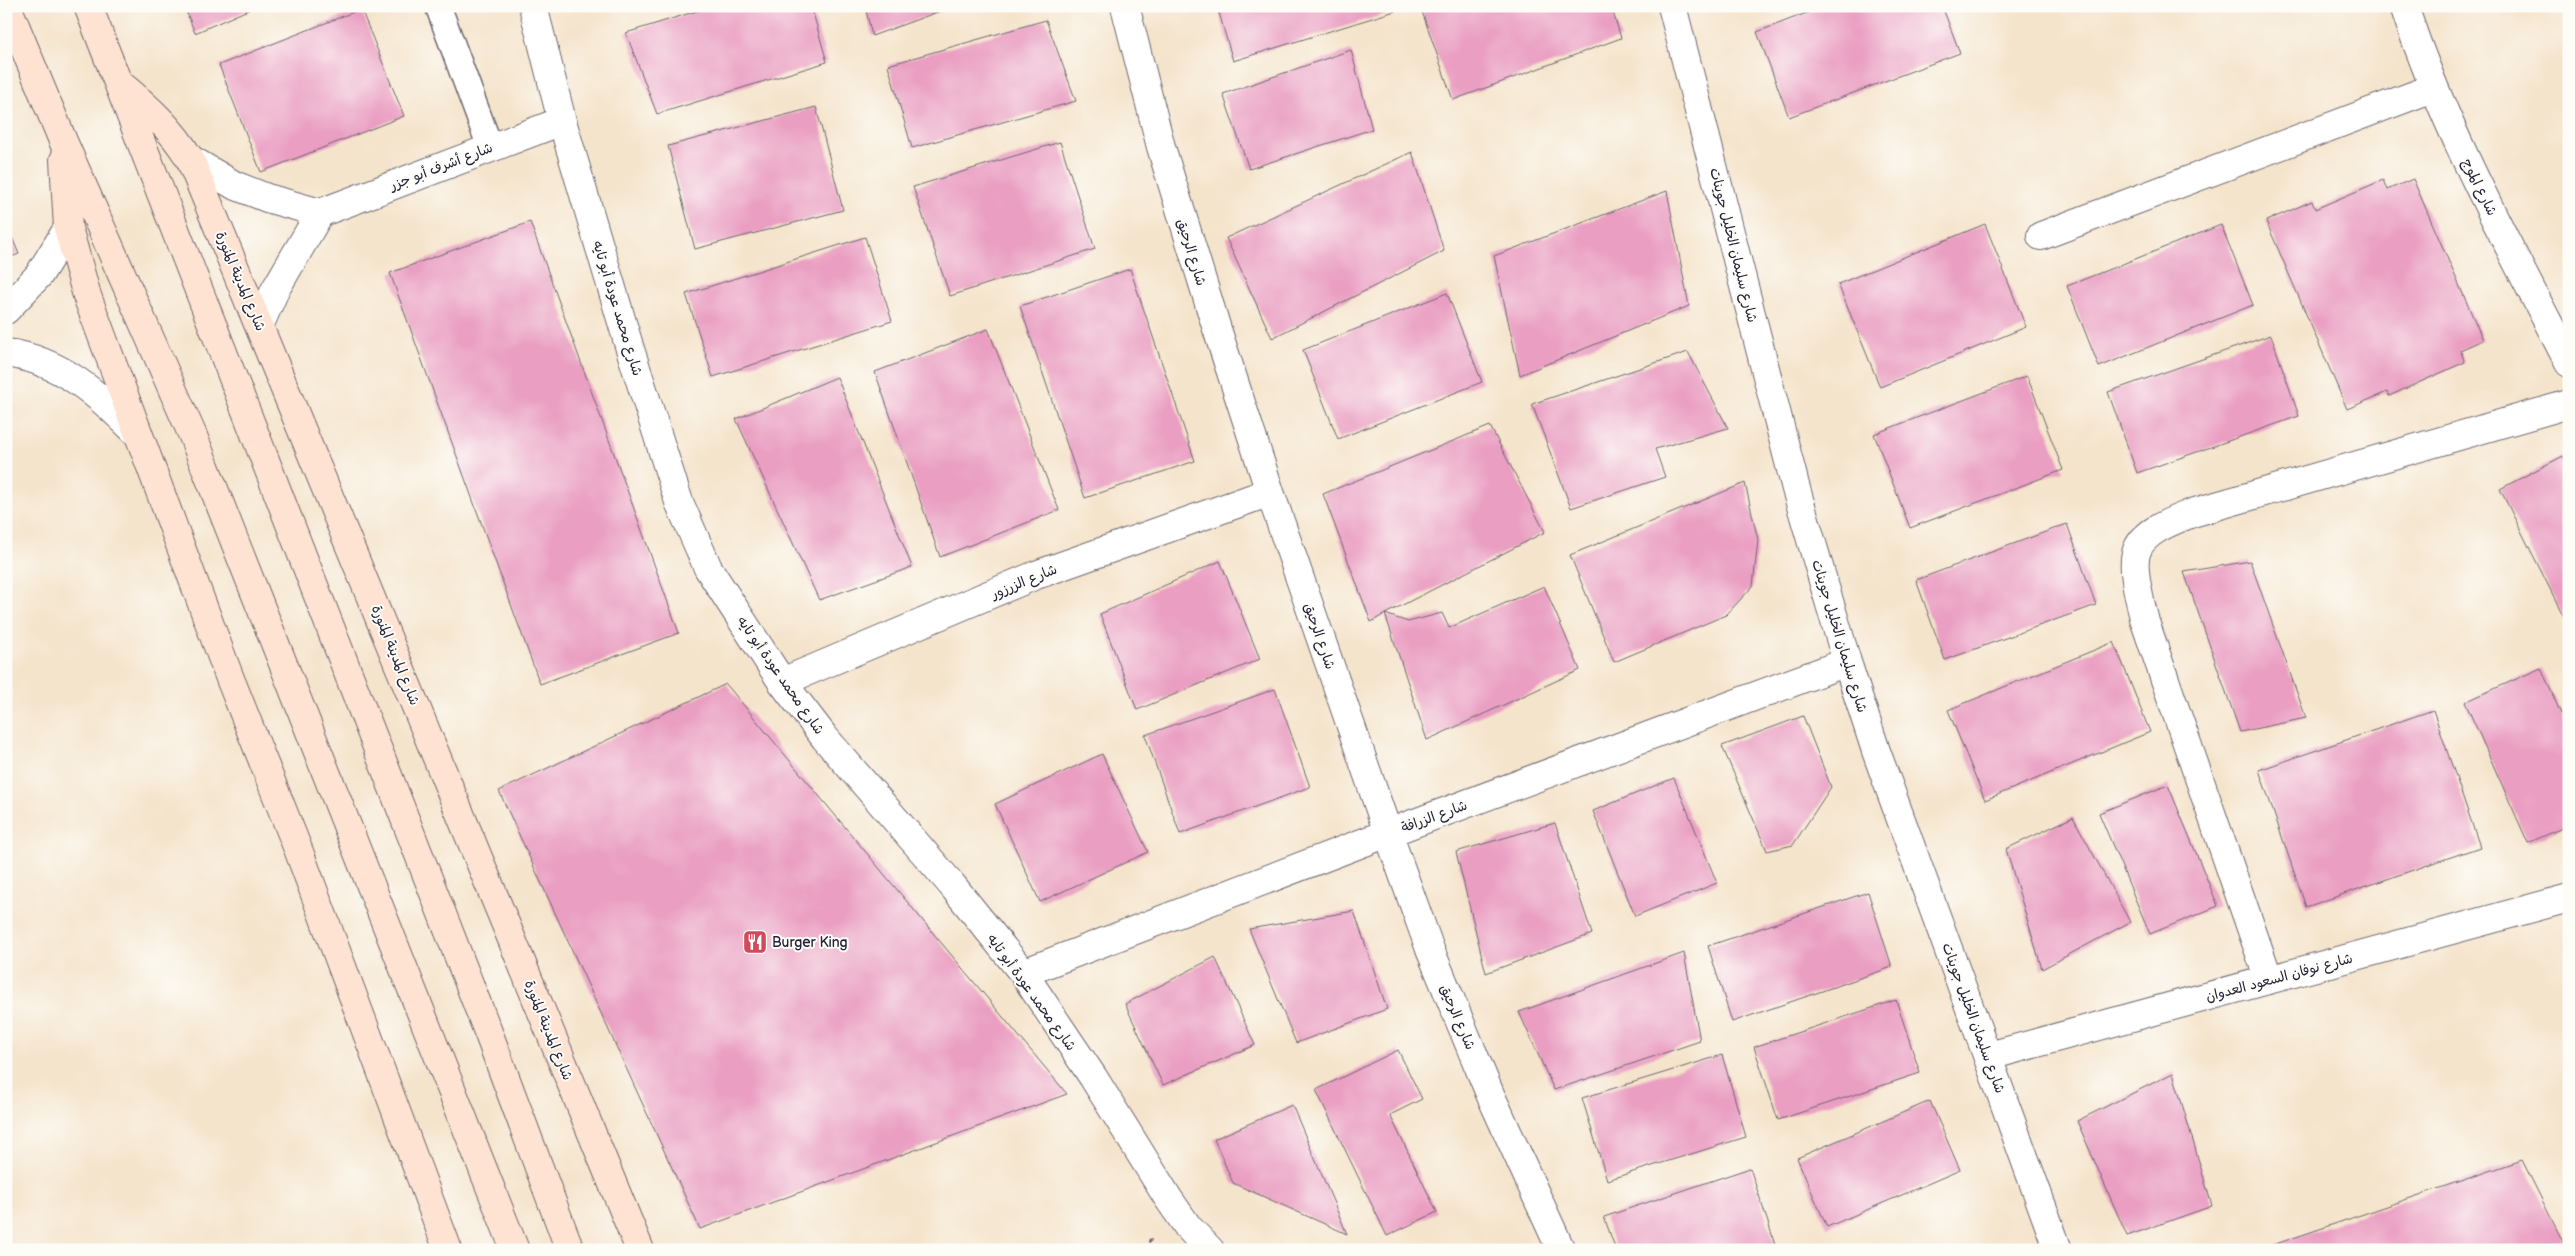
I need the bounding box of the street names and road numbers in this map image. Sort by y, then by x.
street label: شارع أشرف أبو جزر [386,139,495,195]
street label: شارع الموج [2458,156,2501,219]
street label: شارع سليمان الخليل جوينات [1705,166,1761,324]
street label: شارع الرحيق [1172,217,1210,288]
street label: شارع المدينة المنورة [211,229,269,334]
street label: شارع محمد عودة أبو تايه [588,239,646,378]
street label: شارع سليمان الخليل جوينات [1807,558,1871,715]
street label: شارع الزرزور [988,561,1060,604]
street label: شارع الرحيق [1299,601,1339,672]
street label: شارع المدينة المنورة [367,603,423,708]
street label: شارع محمد عودة أبو تايه [733,613,828,738]
street label: شارع الزرافة [1399,797,1470,837]
street label: شارع محمد عودة أبو تايه [983,931,1080,1055]
street label: شارع سليمان الخليل جوينات [1937,941,2009,1096]
street label: شارع نوفان السعود العدوان [2204,950,2355,1006]
street label: شارع المدينة المنورة [520,978,576,1083]
street label: شارع الرحيق [1435,982,1479,1053]

